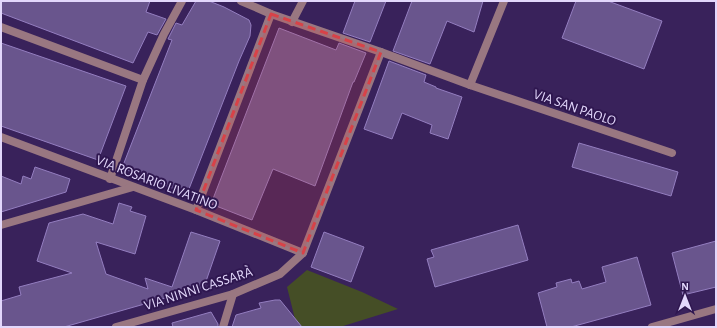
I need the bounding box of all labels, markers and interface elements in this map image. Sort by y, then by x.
street label: VIA SAN PAOLO [532,87,618,129]
street label: VIA ROSARIO LIVATINO [94,153,219,213]
street label: VIA NINNI CASSARÀ [141,262,254,313]
north arrow [665,276,705,316]
text: N [681,281,689,292]

